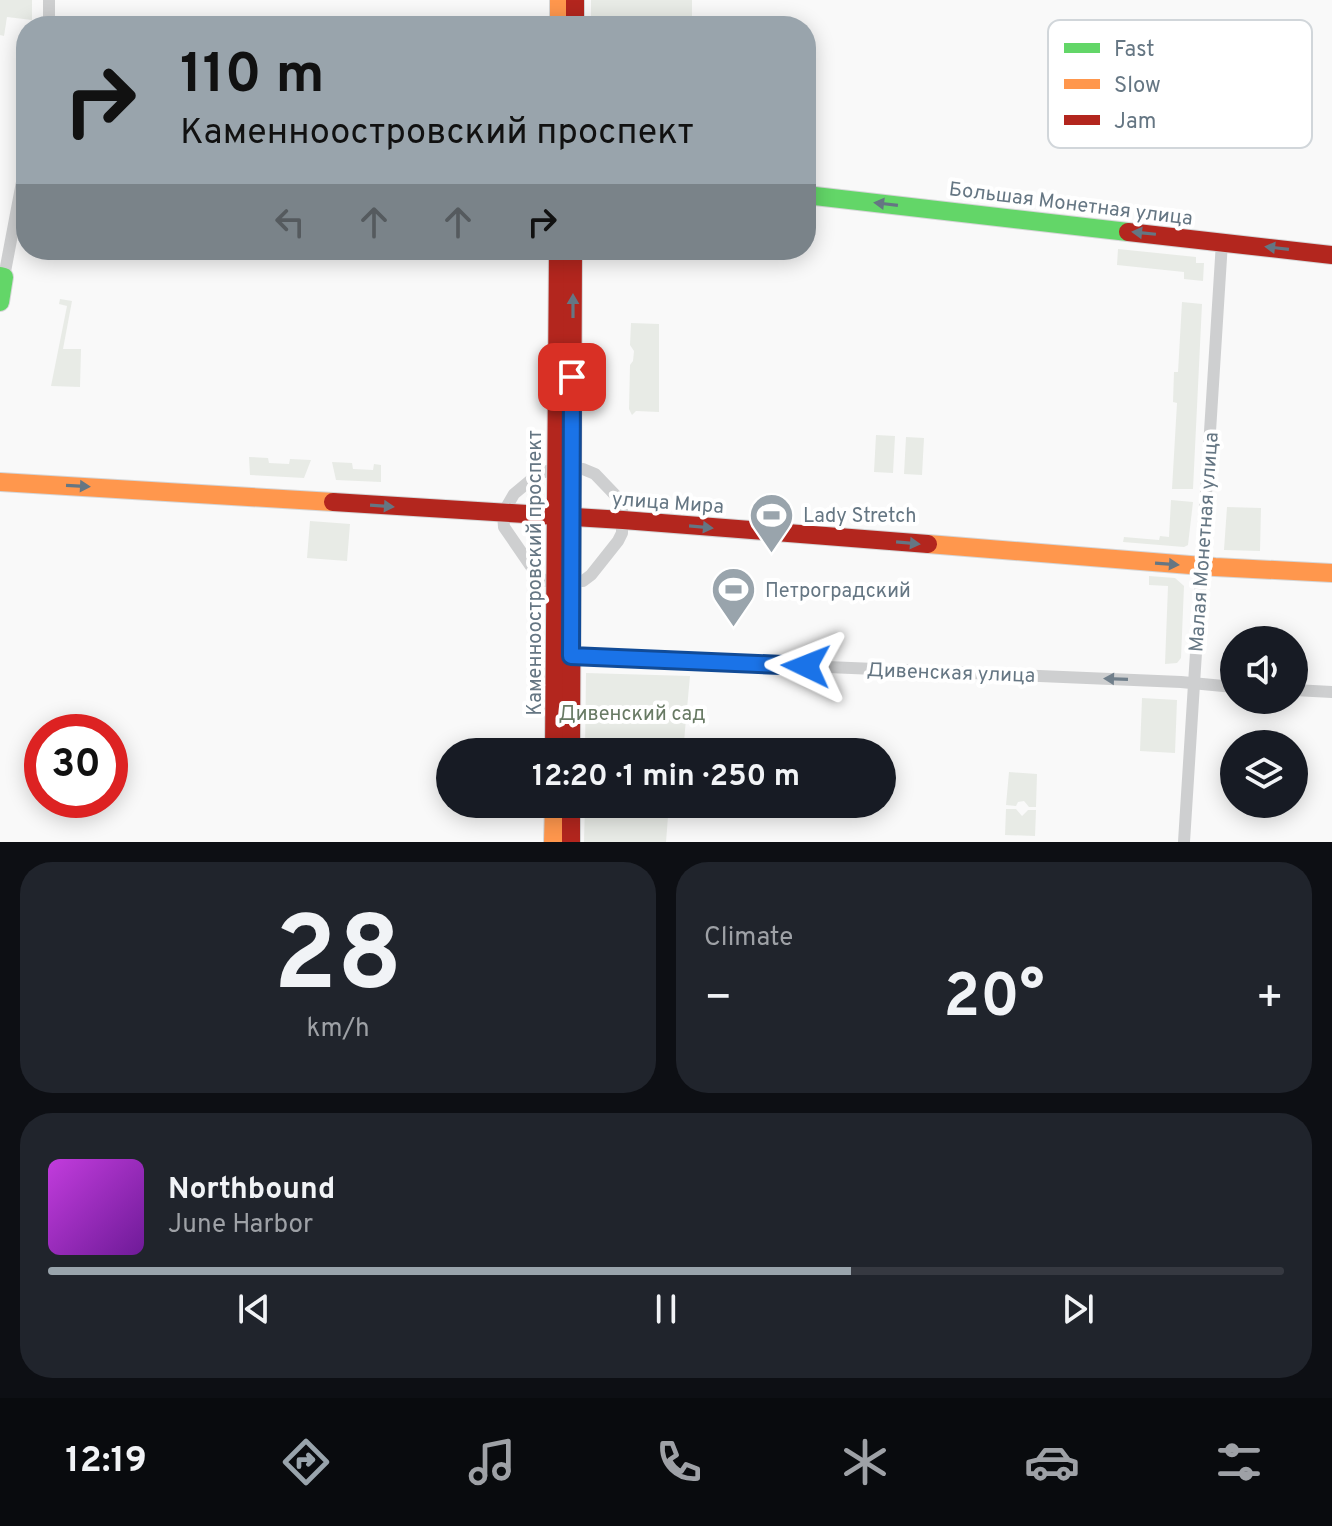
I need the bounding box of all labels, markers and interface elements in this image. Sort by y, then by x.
legend [1048,20,1312,148]
text: Fast [1114,37,1155,64]
text: 110 m [180,42,325,112]
icon: right [48,48,152,152]
text: Slow [1114,73,1161,100]
text: Jam [1114,109,1157,136]
text: Каменноостровский проспект [180,111,694,157]
street label: Большая Монетная улица [947,177,1194,233]
one-way arrow [873,197,898,210]
icon: left [268,200,312,244]
icon: ahead [352,200,396,244]
icon: ahead [436,200,480,244]
icon: right [520,200,564,244]
one-way arrow [1132,227,1157,240]
one-way arrow [1264,242,1289,255]
one-way arrow [567,293,579,318]
pin [538,343,606,411]
icon: arrive [550,355,594,399]
street label: Каменноостровский проспект [523,430,549,716]
street label: Малая Монетная улица [1184,431,1226,653]
one-way arrow [66,480,91,493]
street label: улица Мира [611,487,725,521]
sports icon: Lady Stretch [748,491,796,554]
one-way arrow [370,500,395,513]
place label: Lady Stretch [803,504,917,530]
one-way arrow [689,521,714,534]
one-way arrow [896,537,921,550]
one-way arrow [1155,558,1180,571]
sports icon: Петроградский [710,566,758,629]
place label: Петроградский [765,579,911,605]
position arrow [764,624,848,708]
map controls [1220,626,1308,818]
button: sound [1220,626,1308,714]
street label: Дивенская улица [866,658,1036,690]
one-way arrow [1103,672,1128,685]
park label: Дивенский сад [558,702,706,728]
speed limit sign: 30 [24,714,128,818]
button: layers [1220,730,1308,818]
text: 12:20 · 1 min · 250 m [532,759,800,796]
text: 28 [273,895,403,1027]
text: Climate [704,922,793,955]
text: 20° [943,962,1045,1038]
text: − [704,972,732,1028]
text: + [1256,972,1284,1028]
text: km/h [306,1013,370,1046]
text: Northbound [168,1172,335,1209]
text: June Harbor [168,1209,313,1242]
icon: previous [232,1287,276,1331]
icon: pause [644,1287,688,1331]
icon: next [1056,1287,1100,1331]
icon: directions [278,1434,334,1490]
icon: music [464,1434,520,1490]
icon: phone [651,1434,707,1490]
icon: climate [837,1434,893,1490]
icon: car [1024,1434,1080,1490]
icon: filters [1211,1434,1267,1490]
text: 12:19 [65,1439,147,1485]

